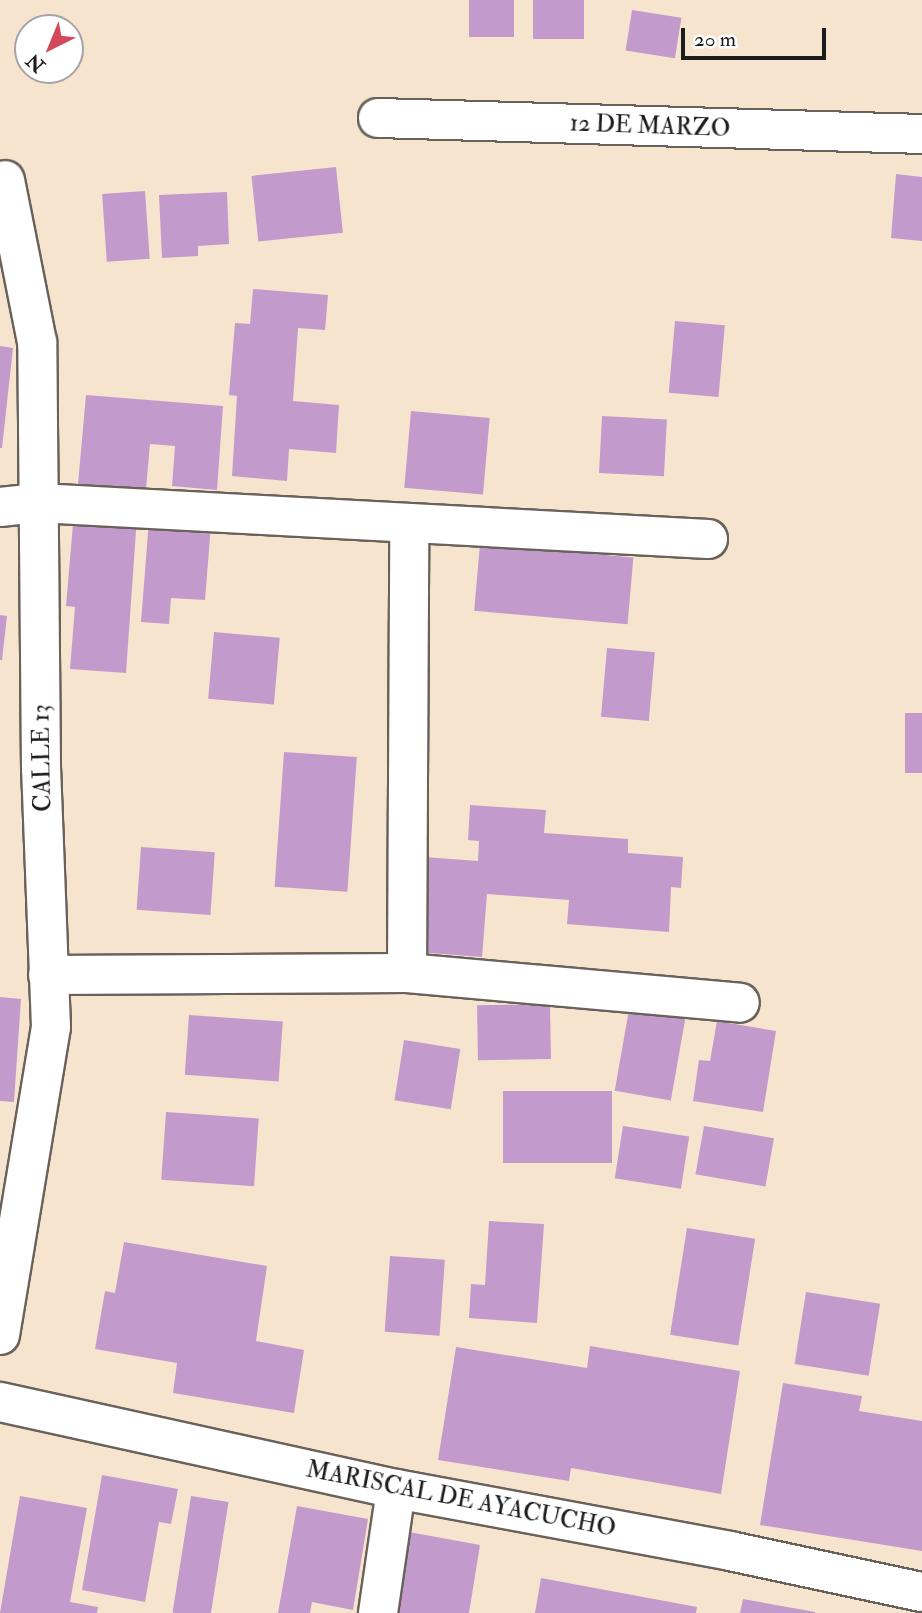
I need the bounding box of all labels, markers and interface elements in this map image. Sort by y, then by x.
north arrow [14,14,84,84]
scale bar [684,14,829,58]
text: 20 m [694,26,736,53]
text: N [22,48,50,77]
street label: 12 DE MARZO [569,109,731,143]
street label: CALLE 13 [27,704,57,812]
street label: MARISCAL DE AYACUCHO [304,1455,618,1543]

